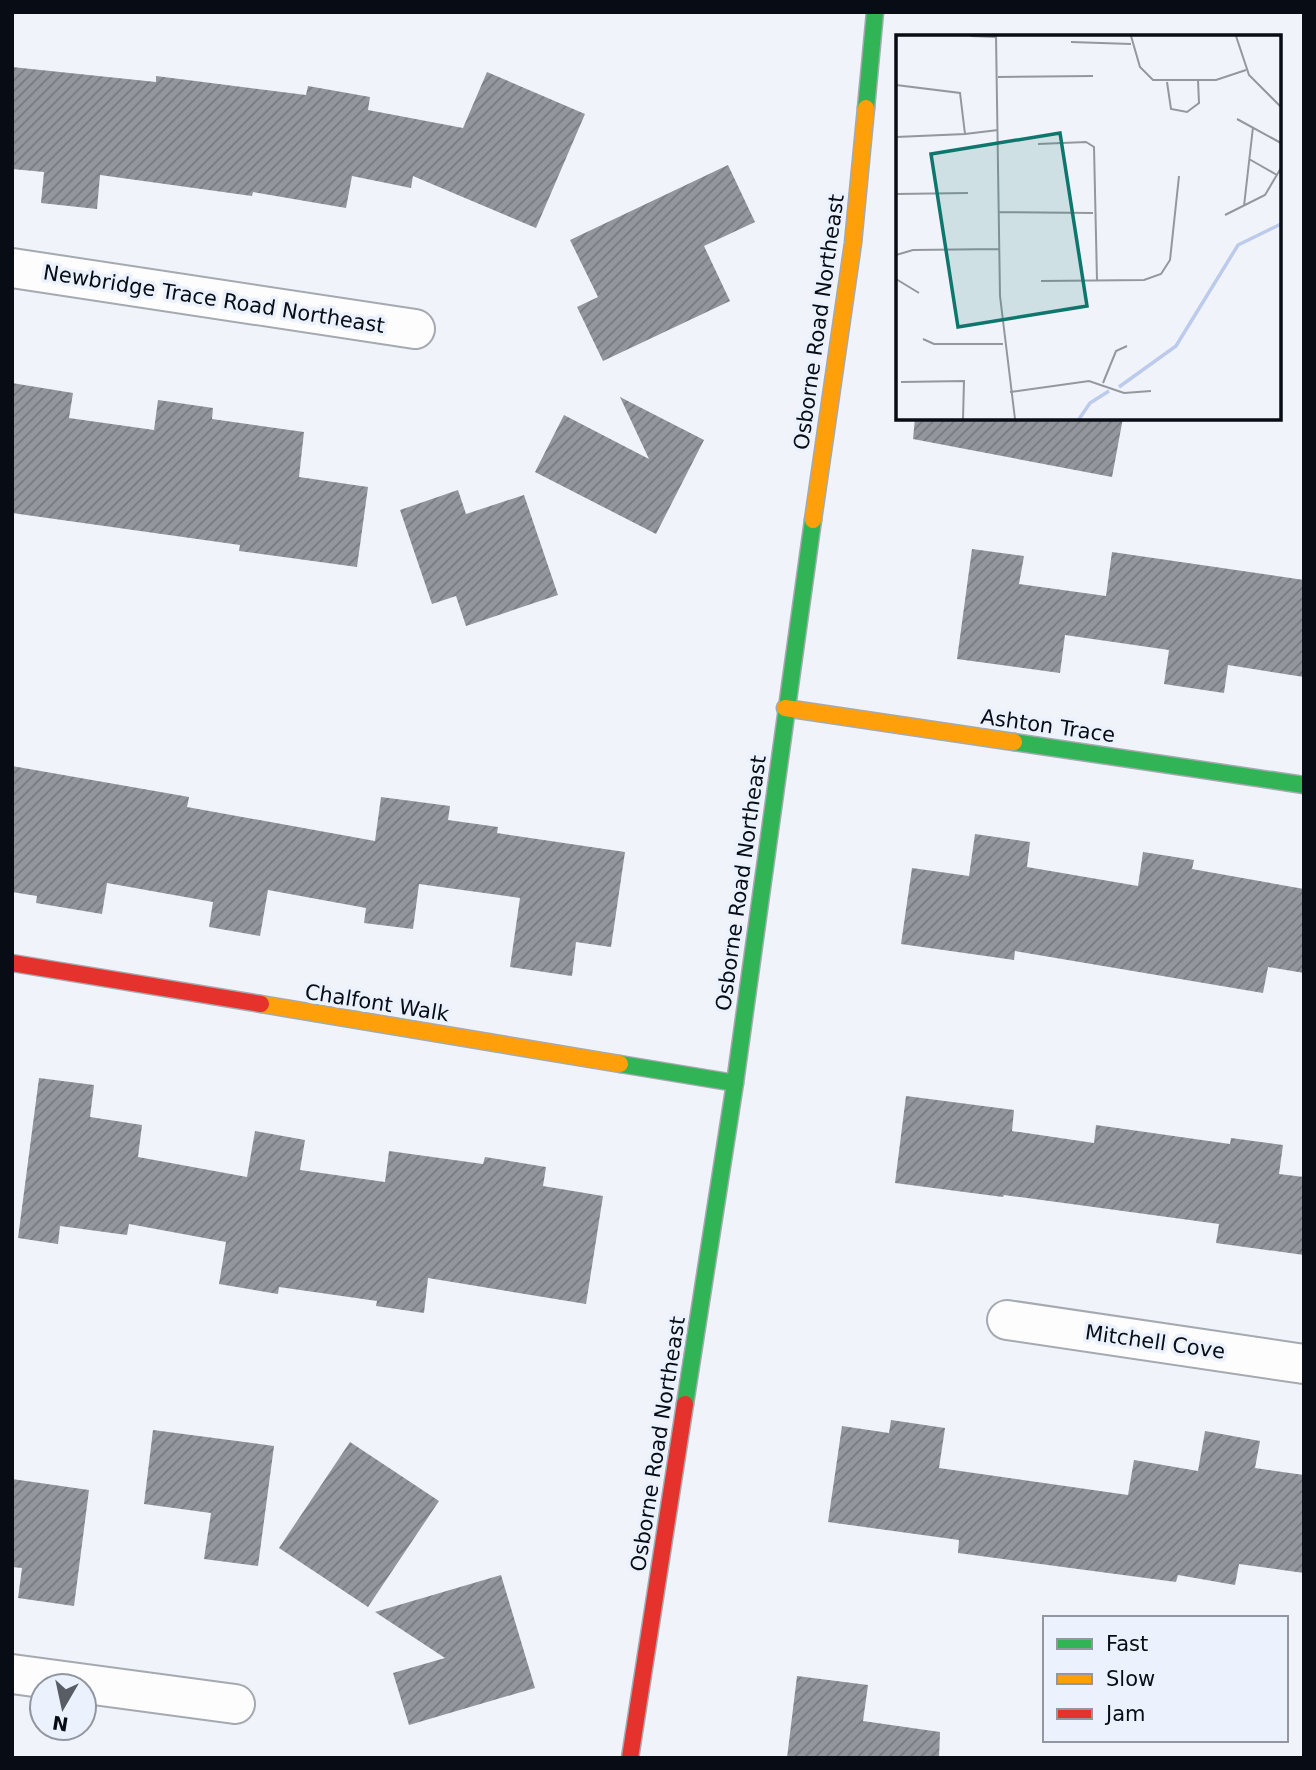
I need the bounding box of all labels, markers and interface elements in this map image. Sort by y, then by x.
inset map [896,35,1281,420]
street label: Osborne Road Northeast [789,193,849,451]
street label: Newbridge Trace Road Northeast [42,260,386,338]
street label: Ashton Trace [979,705,1117,747]
street label: Osborne Road Northeast [711,754,771,1012]
street label: Chalfont Walk [303,980,452,1026]
street label: Osborne Road Northeast [626,1315,690,1573]
street label: Mitchell Cove [1083,1320,1227,1364]
legend [1043,1616,1288,1742]
text: Fast [1106,1632,1148,1656]
text: Slow [1106,1667,1155,1691]
north arrow [28,1672,98,1742]
text: Jam [1104,1702,1146,1726]
text: N [51,1712,70,1736]

